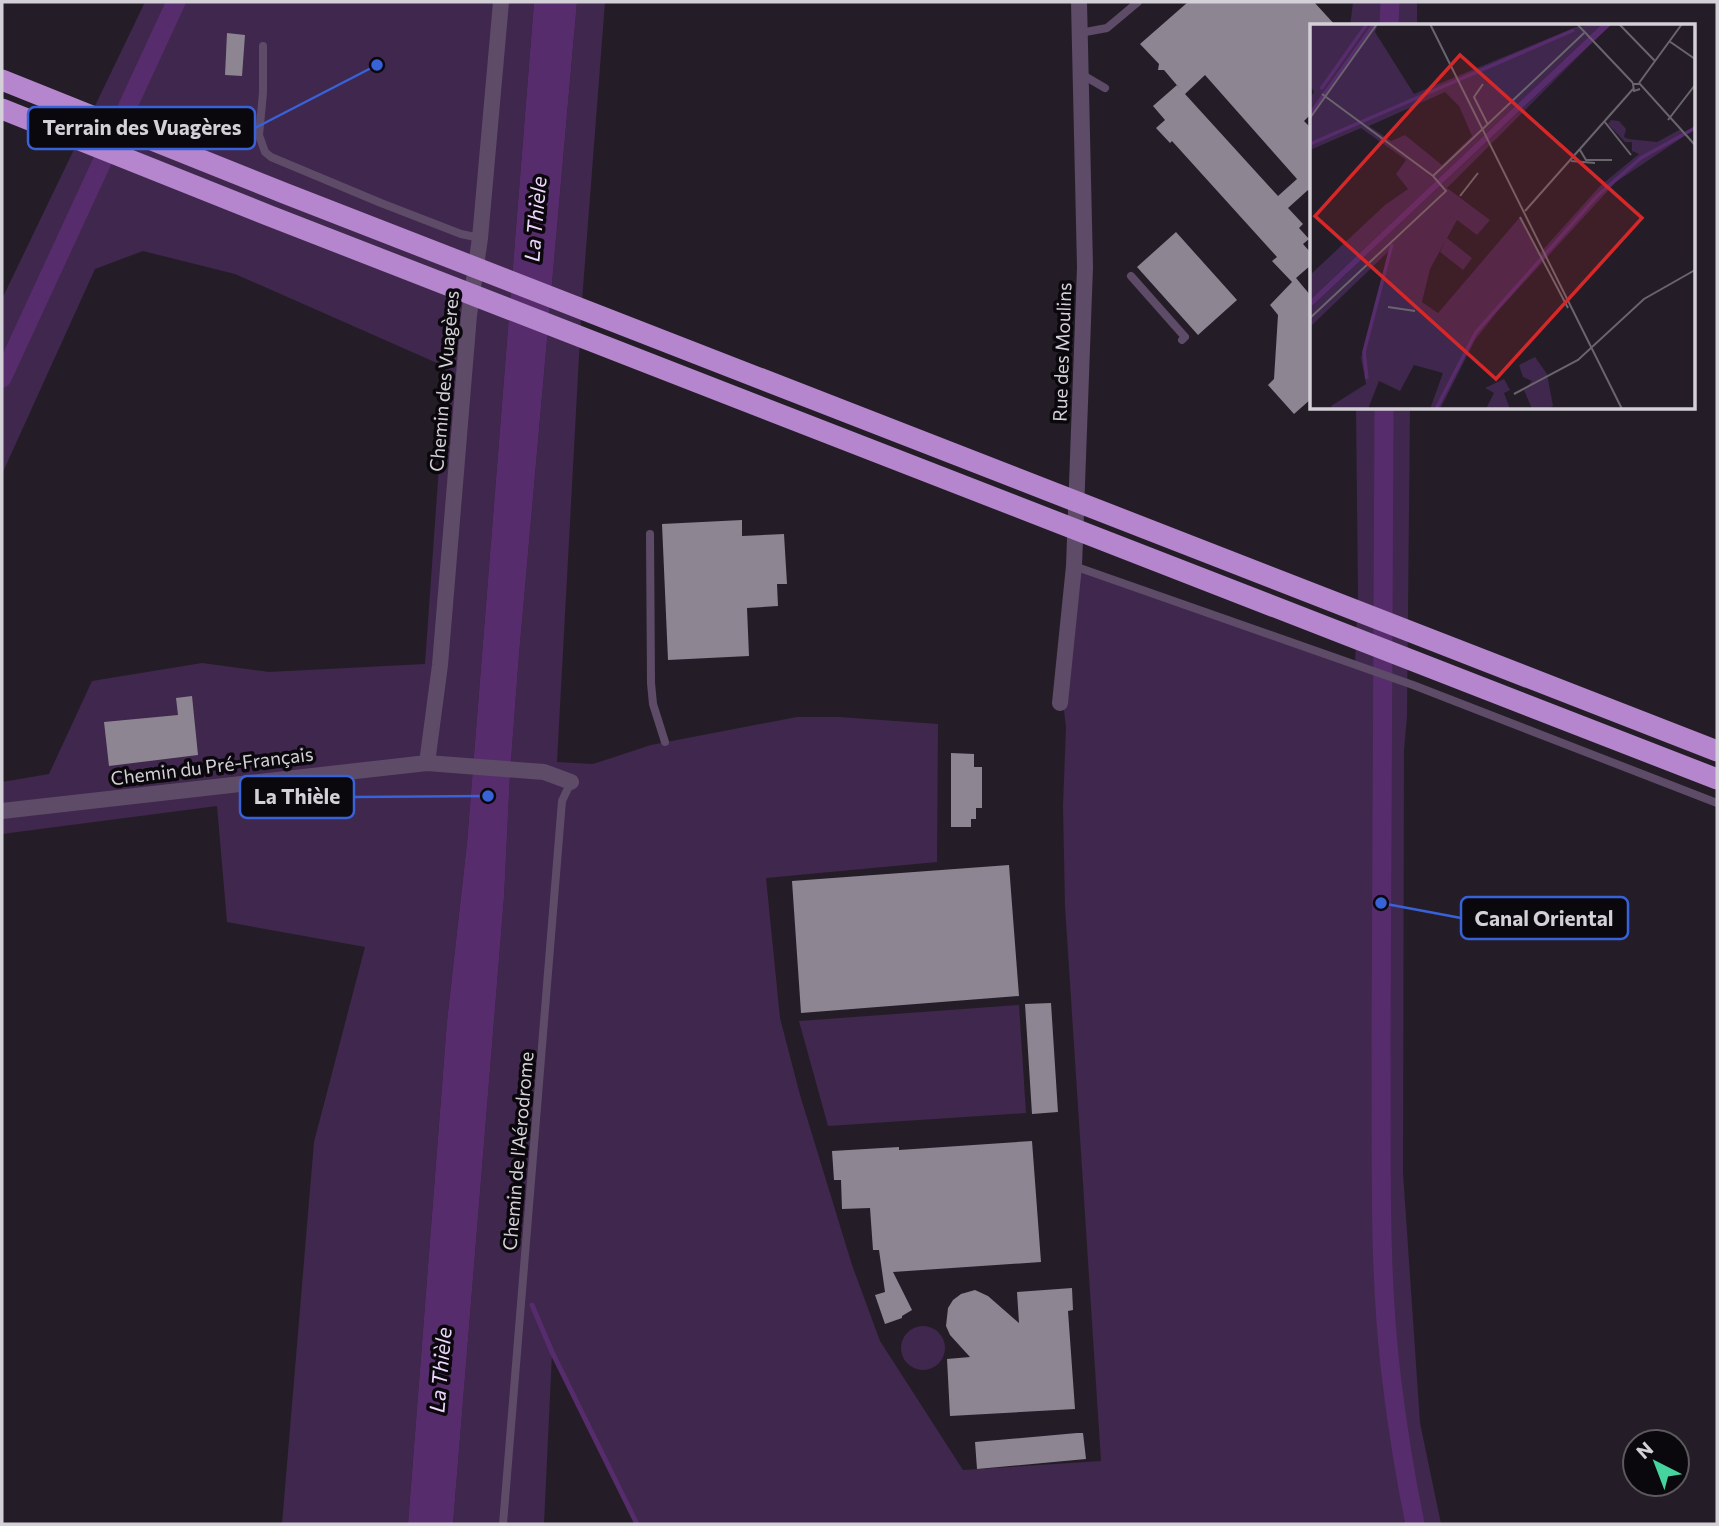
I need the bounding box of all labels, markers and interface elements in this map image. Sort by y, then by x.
inset map [1310,24,1694,410]
callout: Terrain des Vuagères [28,107,255,149]
text: Terrain des Vuagères [43,114,242,139]
water label: La Thièle [518,175,551,263]
street label: Rue des Moulins [1048,282,1075,422]
street label: Chemin des Vuagères [424,289,463,473]
street label: Chemin du Pré-Français [109,742,315,789]
callout: La Thièle [240,776,354,818]
text: La Thièle [254,783,340,808]
callout: Canal Oriental [1461,897,1628,939]
text: Canal Oriental [1475,905,1613,930]
street label: Chemin de l'Aérodrome [497,1050,538,1251]
water label: La Thièle [423,1326,456,1414]
north arrow [1621,1428,1691,1498]
text: N [1631,1437,1657,1463]

